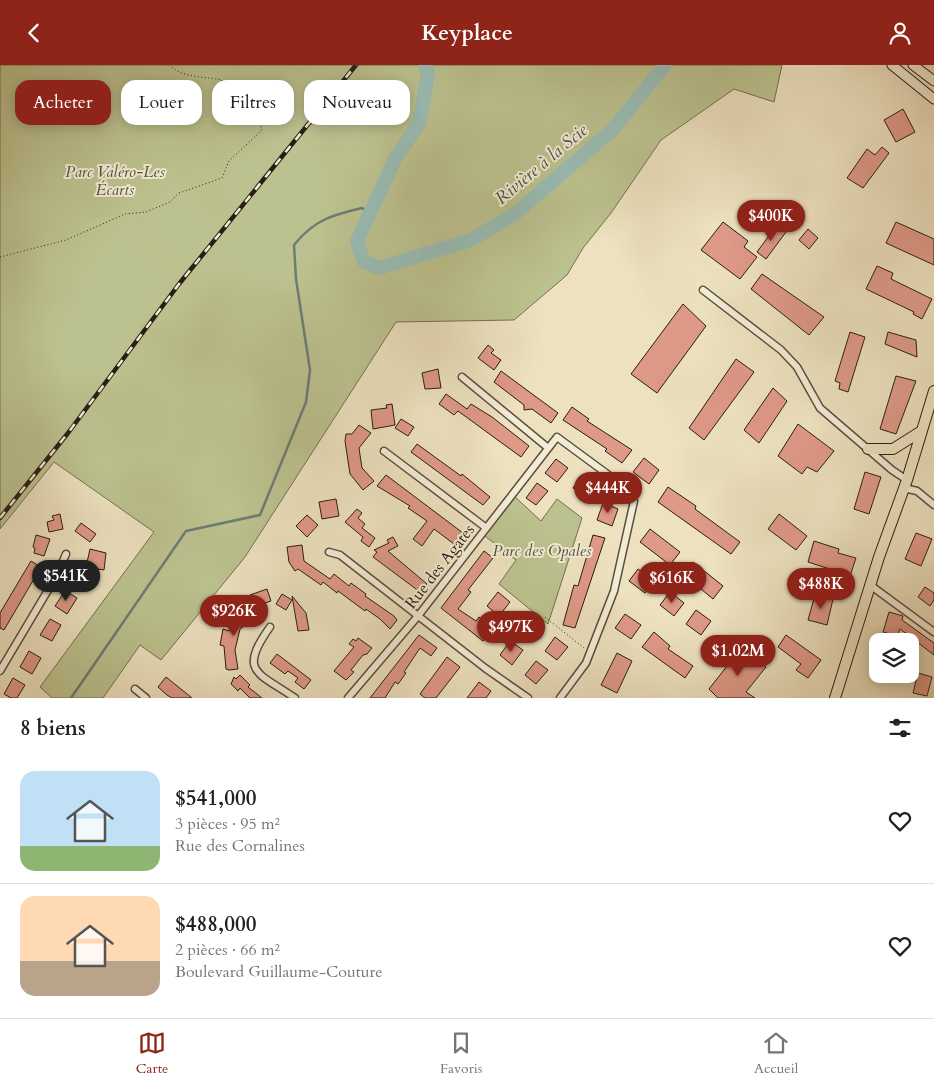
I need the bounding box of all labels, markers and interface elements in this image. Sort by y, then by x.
text: Keyplace [421,18,513,48]
icon: back [20,19,48,47]
icon: person [886,19,914,47]
chip: Acheter [15,80,111,125]
chip: Louer [121,80,202,125]
chip: Filtres [212,80,294,125]
chip: Nouveau [304,80,410,125]
water label: Rivière à la Scie [490,117,594,211]
park label: Parc Valéro-Les Écarts [65,161,165,201]
pin: $400K [736,199,806,242]
text: $400K [748,205,794,227]
pin: $444K [573,471,643,514]
text: $444K [585,477,631,499]
street label: Rue des Agates [400,520,480,613]
park label: Parc des Opales [493,540,592,562]
pin: $541K [31,559,101,602]
pin: $616K [637,561,707,604]
text: $541K [43,565,89,587]
text: $616K [649,567,695,589]
pin: $488K [786,567,856,610]
text: $488K [798,573,844,595]
pin: $926K [199,595,269,637]
text: $926K [211,600,257,622]
pin: $497K [476,611,546,653]
text: $497K [488,616,534,638]
map controls [869,633,919,683]
button: layers [869,633,919,683]
pin: $1.02M [697,635,779,677]
text: $1.02M [712,640,764,662]
text: 8 biens [20,714,86,743]
icon: filters [886,714,914,742]
text: $541,000 [175,784,256,813]
icon: home [60,791,120,851]
icon: heart [886,807,914,835]
text: 3 pièces · 95 m² [175,813,280,835]
text: Rue des Cornalines [175,835,305,857]
text: $488,000 [175,910,256,939]
icon: home [60,916,120,976]
icon: heart [886,932,914,960]
text: 2 pièces · 66 m² [175,939,280,961]
text: Boulevard Guillaume-Couture [175,961,383,983]
tab: Carte [136,1029,168,1078]
tab: Favoris [440,1029,482,1078]
tab: Accueil [754,1029,798,1078]

